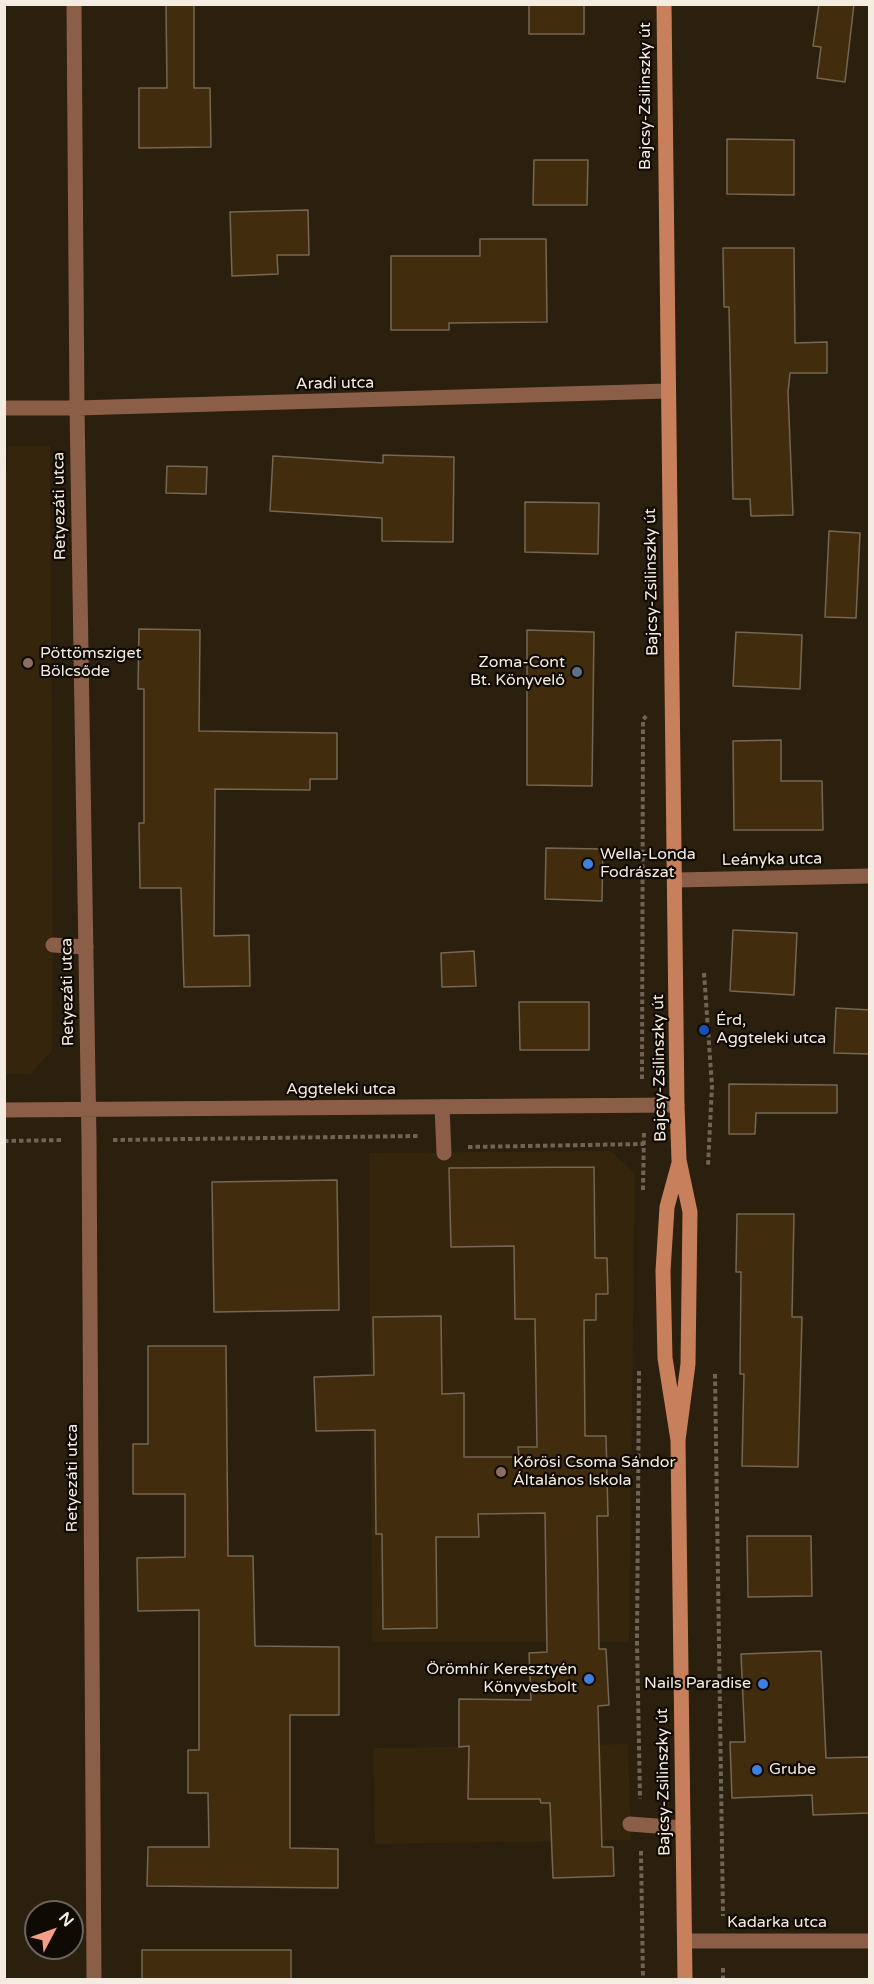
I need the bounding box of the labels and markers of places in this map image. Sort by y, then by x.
place label: Pöttömsziget Bölcsőde [40,644,142,682]
place label: Zoma-Cont Bt. Könyvelő [470,653,565,691]
marker: Pöttömsziget Bölcsőde [21,656,35,670]
marker: Zoma-Cont Bt. Könyvelő [570,665,584,679]
place label: Wella-Londa Fodrászat [600,845,696,883]
marker: Wella-Londa Fodrászat [581,857,595,871]
place label: Érd, Aggteleki utca [716,1011,826,1049]
marker: Érd, Aggteleki utca [697,1023,711,1037]
place label: Kőrösi Csoma Sándor Általános Iskola [513,1453,676,1491]
marker: Kőrösi Csoma Sándor Általános Iskola [494,1465,508,1479]
place label: Örömhír Keresztyén Könyvesbolt [426,1660,577,1698]
marker: Örömhír Keresztyén Könyvesbolt [582,1672,596,1686]
place label: Nails Paradise [644,1674,751,1694]
marker: Nails Paradise [756,1677,770,1691]
place label: Grube [769,1760,816,1780]
marker: Grube [750,1763,764,1777]

